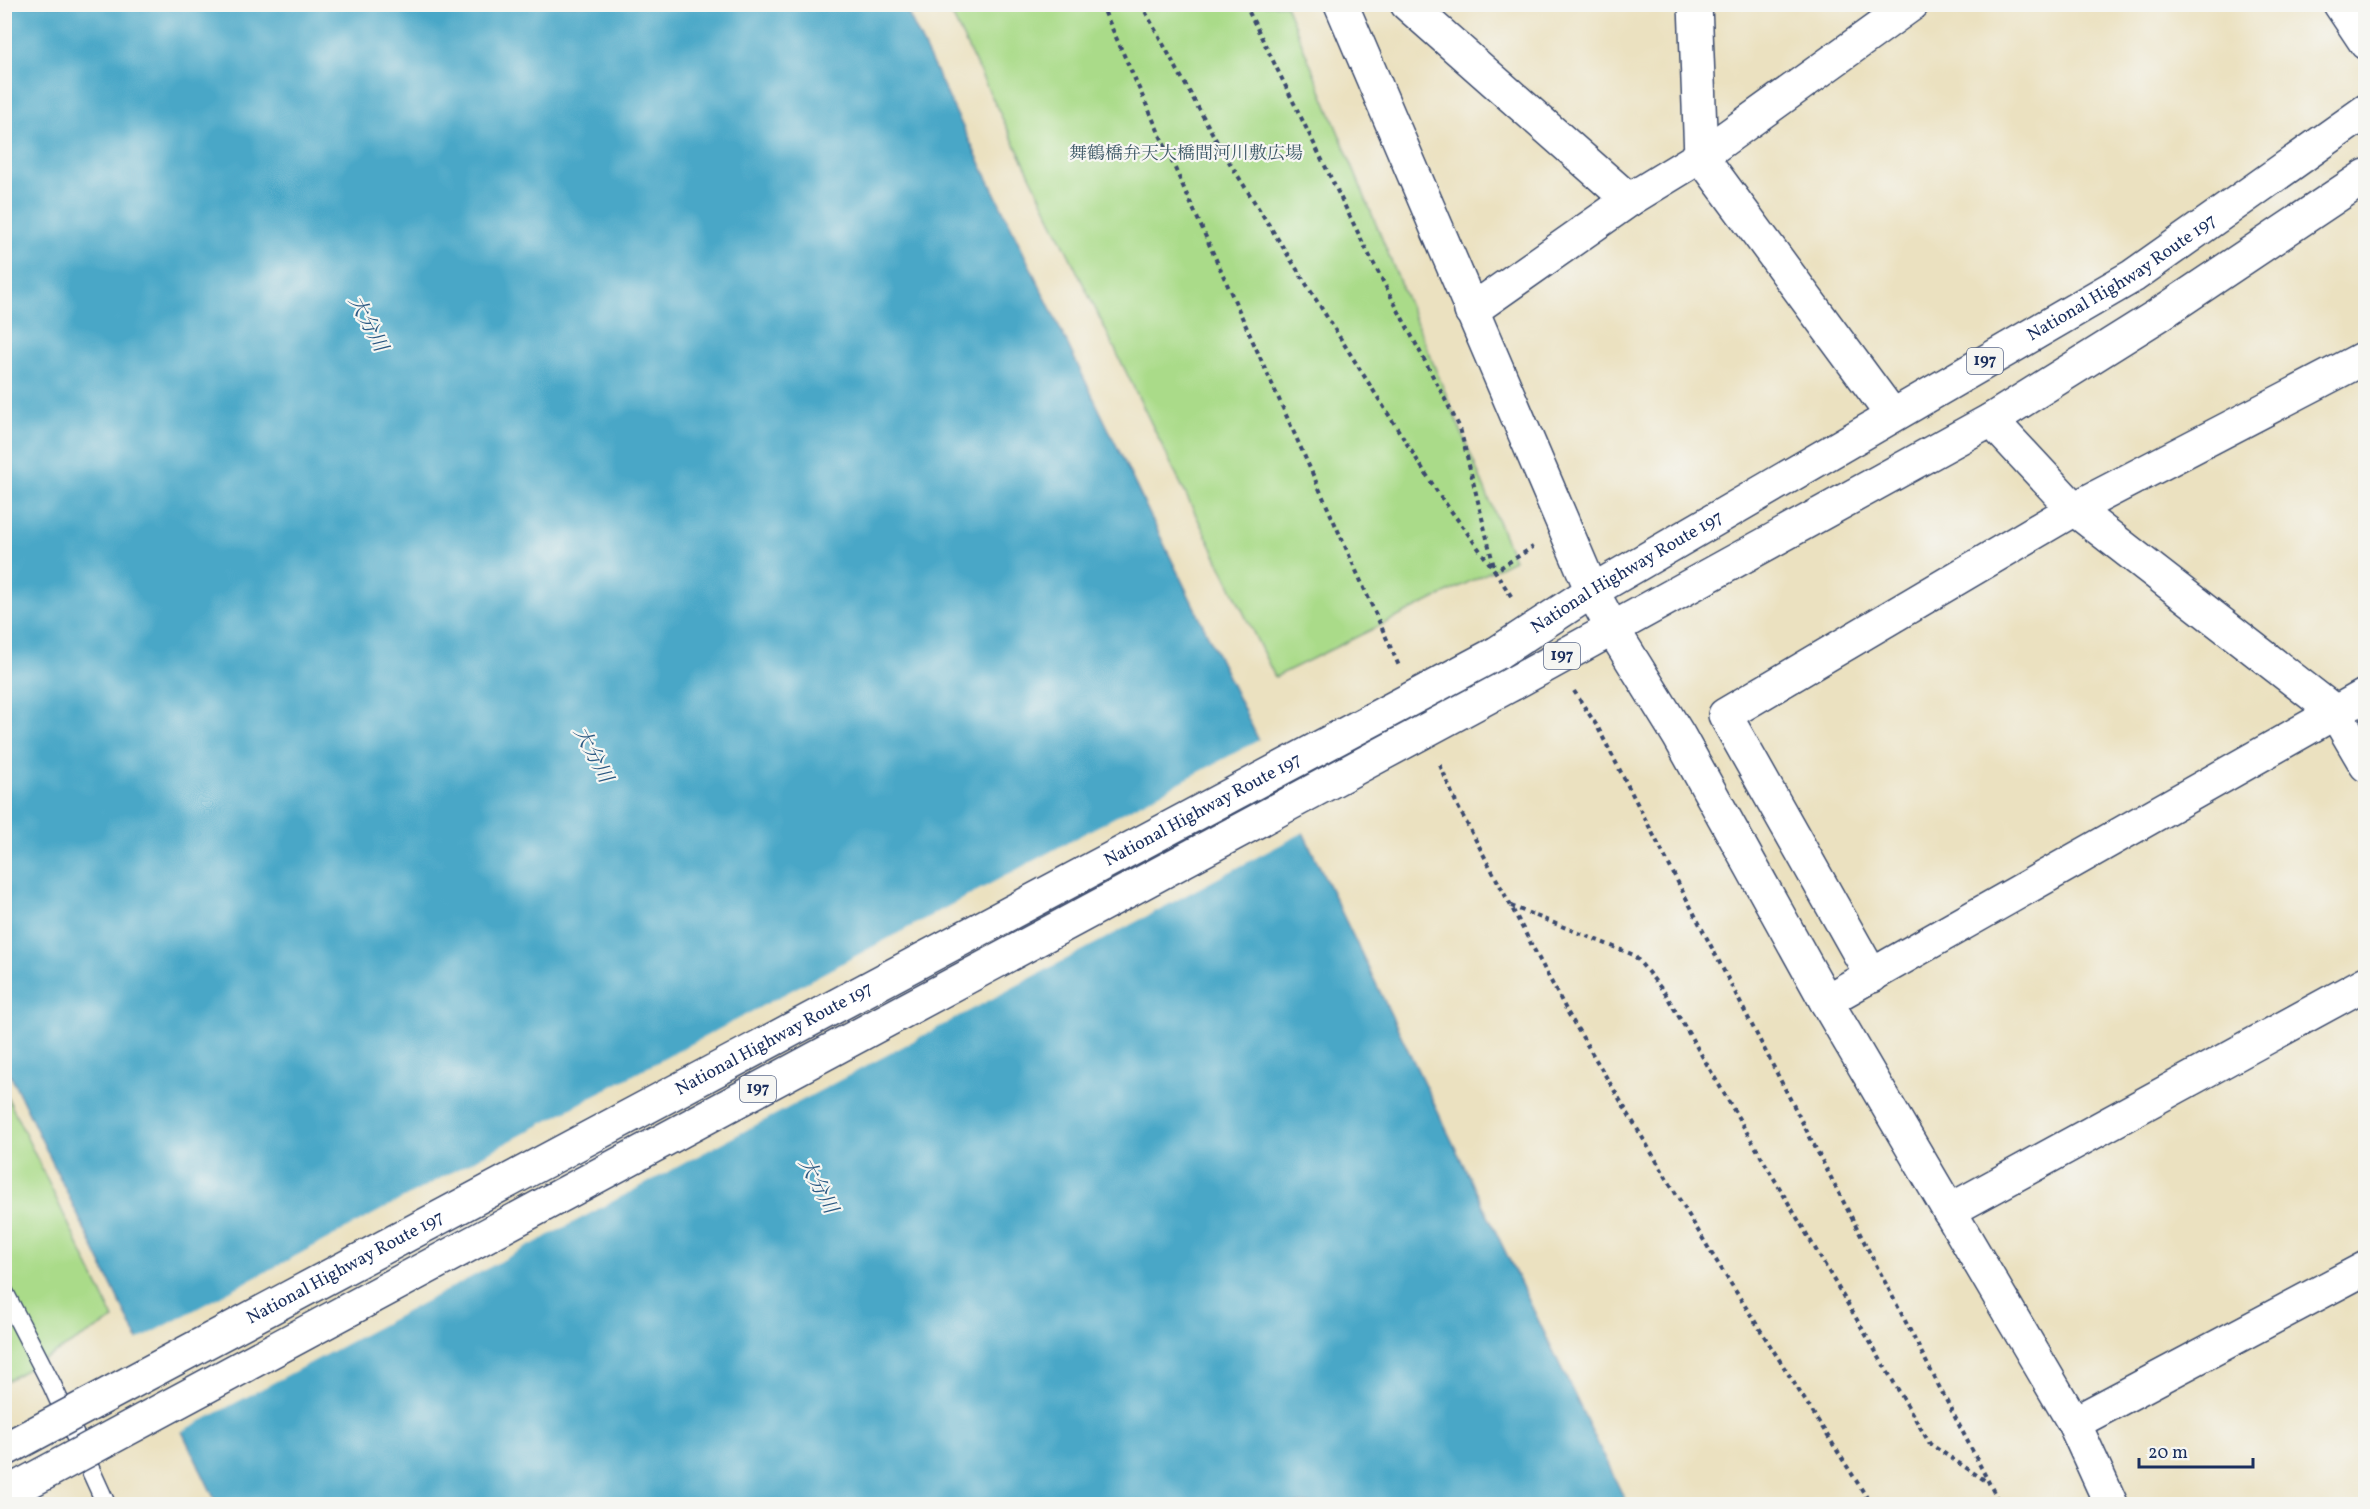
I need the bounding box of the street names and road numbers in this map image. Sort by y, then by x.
street label: National Highway Route 197 [2022,208,2222,348]
road number: 197 [1967,348,2003,374]
street label: National Highway Route 197 [1526,505,1728,640]
road number: 197 [1544,643,1580,669]
street label: National Highway Route 197 [1100,747,1306,873]
street label: National Highway Route 197 [671,978,877,1100]
road number: 197 [740,1076,776,1102]
street label: National Highway Route 197 [242,1205,449,1331]

